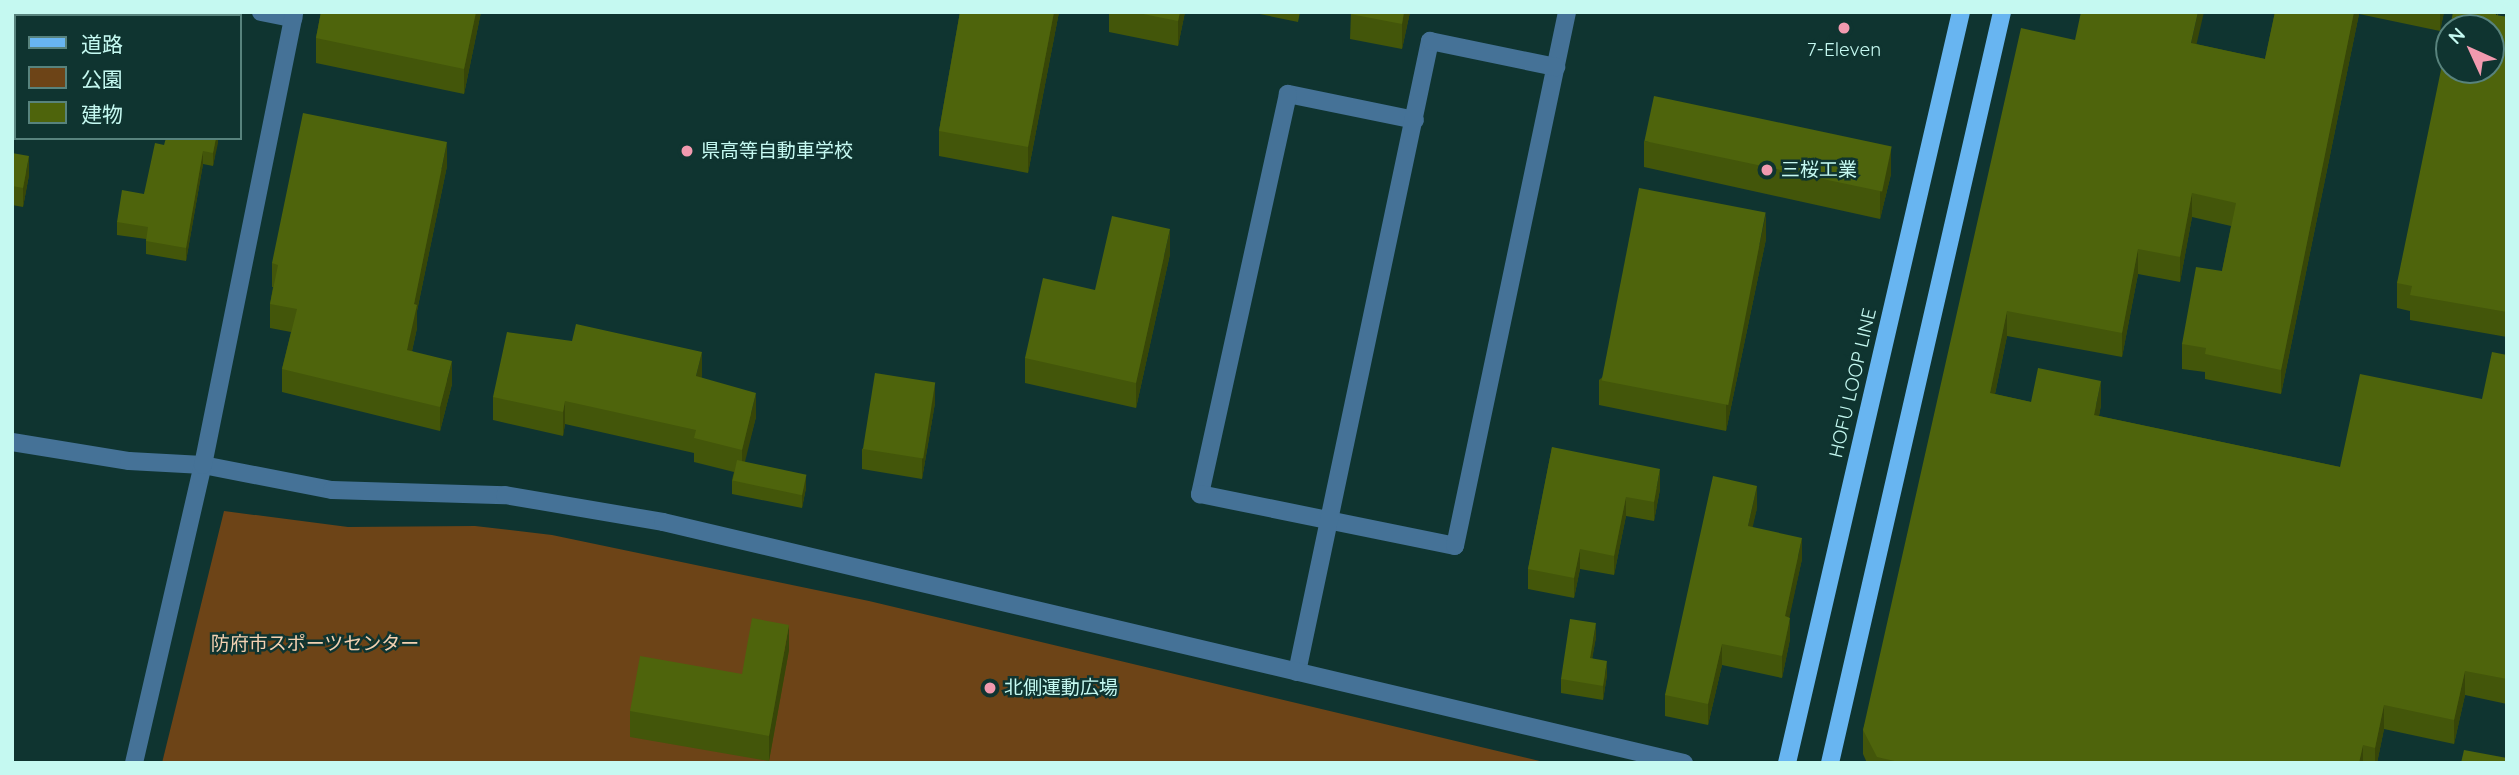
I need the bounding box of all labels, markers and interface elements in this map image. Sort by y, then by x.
legend [14,14,242,140]
north arrow [2435,14,2505,84]
marker: 7-Eleven [1836,20,1852,36]
text: N [2443,22,2470,49]
text: 道路 [81,31,123,57]
place label: 7-Eleven [1807,39,1881,61]
text: 公園 [81,66,123,92]
text: 建物 [81,101,123,127]
place label: 県高等自動車学校 [701,140,853,162]
marker: 県高等自動車学校 [679,143,695,159]
place label: 三桜工業 [1781,159,1857,181]
marker: 三桜工業 [1759,162,1775,178]
street label: HOFU LOOP LINE [1825,306,1881,460]
park label: 防府市スポーツセンター [211,633,419,655]
place label: 北側運動広場 [1004,677,1118,699]
marker: 北側運動広場 [982,680,998,696]

